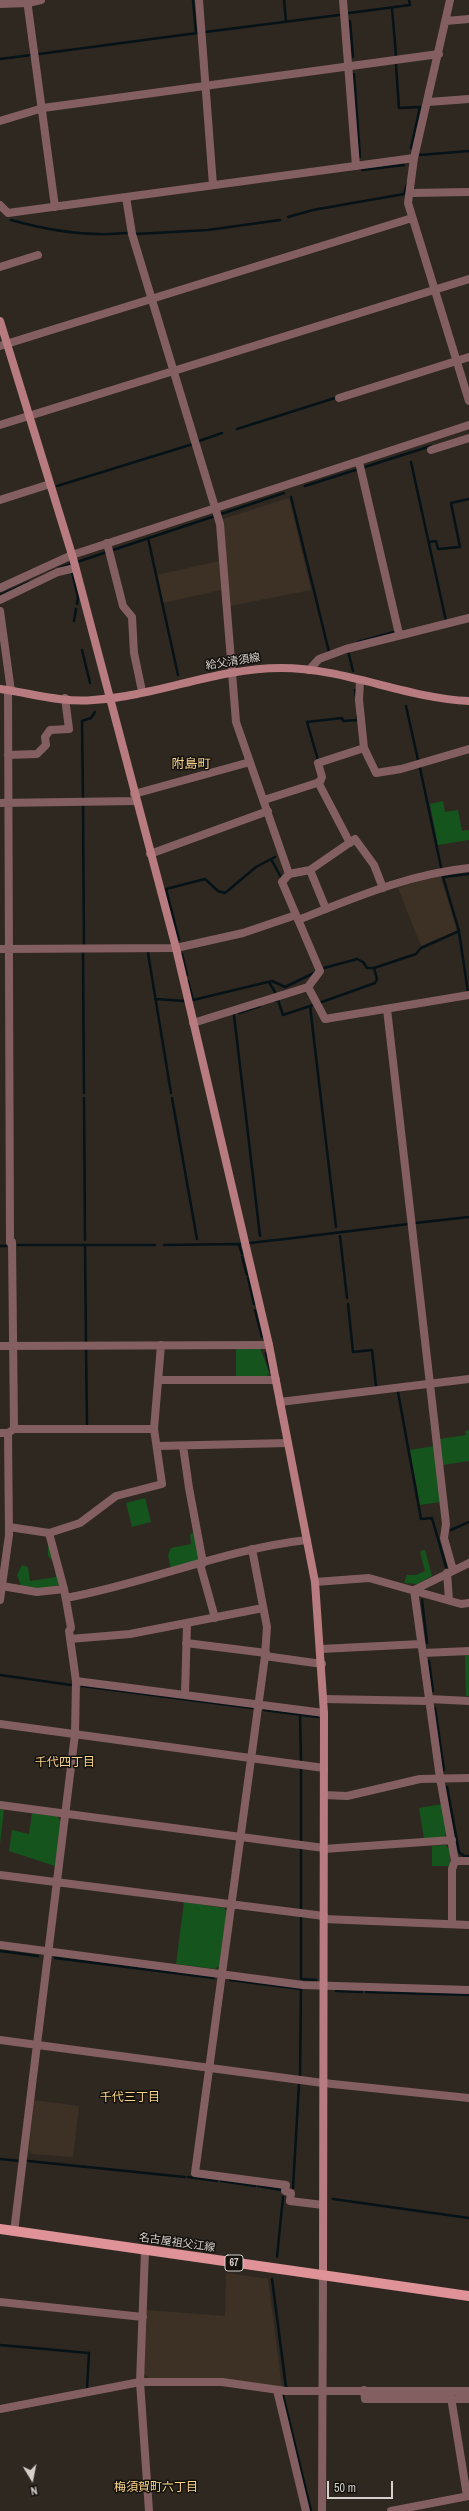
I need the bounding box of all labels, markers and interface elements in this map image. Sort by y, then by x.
street label: 給父清須線 [205,651,261,673]
district label: 附島町 [172,757,210,773]
district label: 千代四丁目 [35,1756,95,1770]
district label: 千代三丁目 [100,2091,160,2105]
street label: 名古屋祖父江線 [138,2231,216,2255]
road number: 67 [225,2255,243,2271]
north arrow [12,2459,52,2499]
scale bar [329,2473,395,2499]
text: 50 m [334,2480,356,2496]
district label: 梅須賀町六丁目 [114,2481,198,2495]
text: N [30,2483,39,2498]

